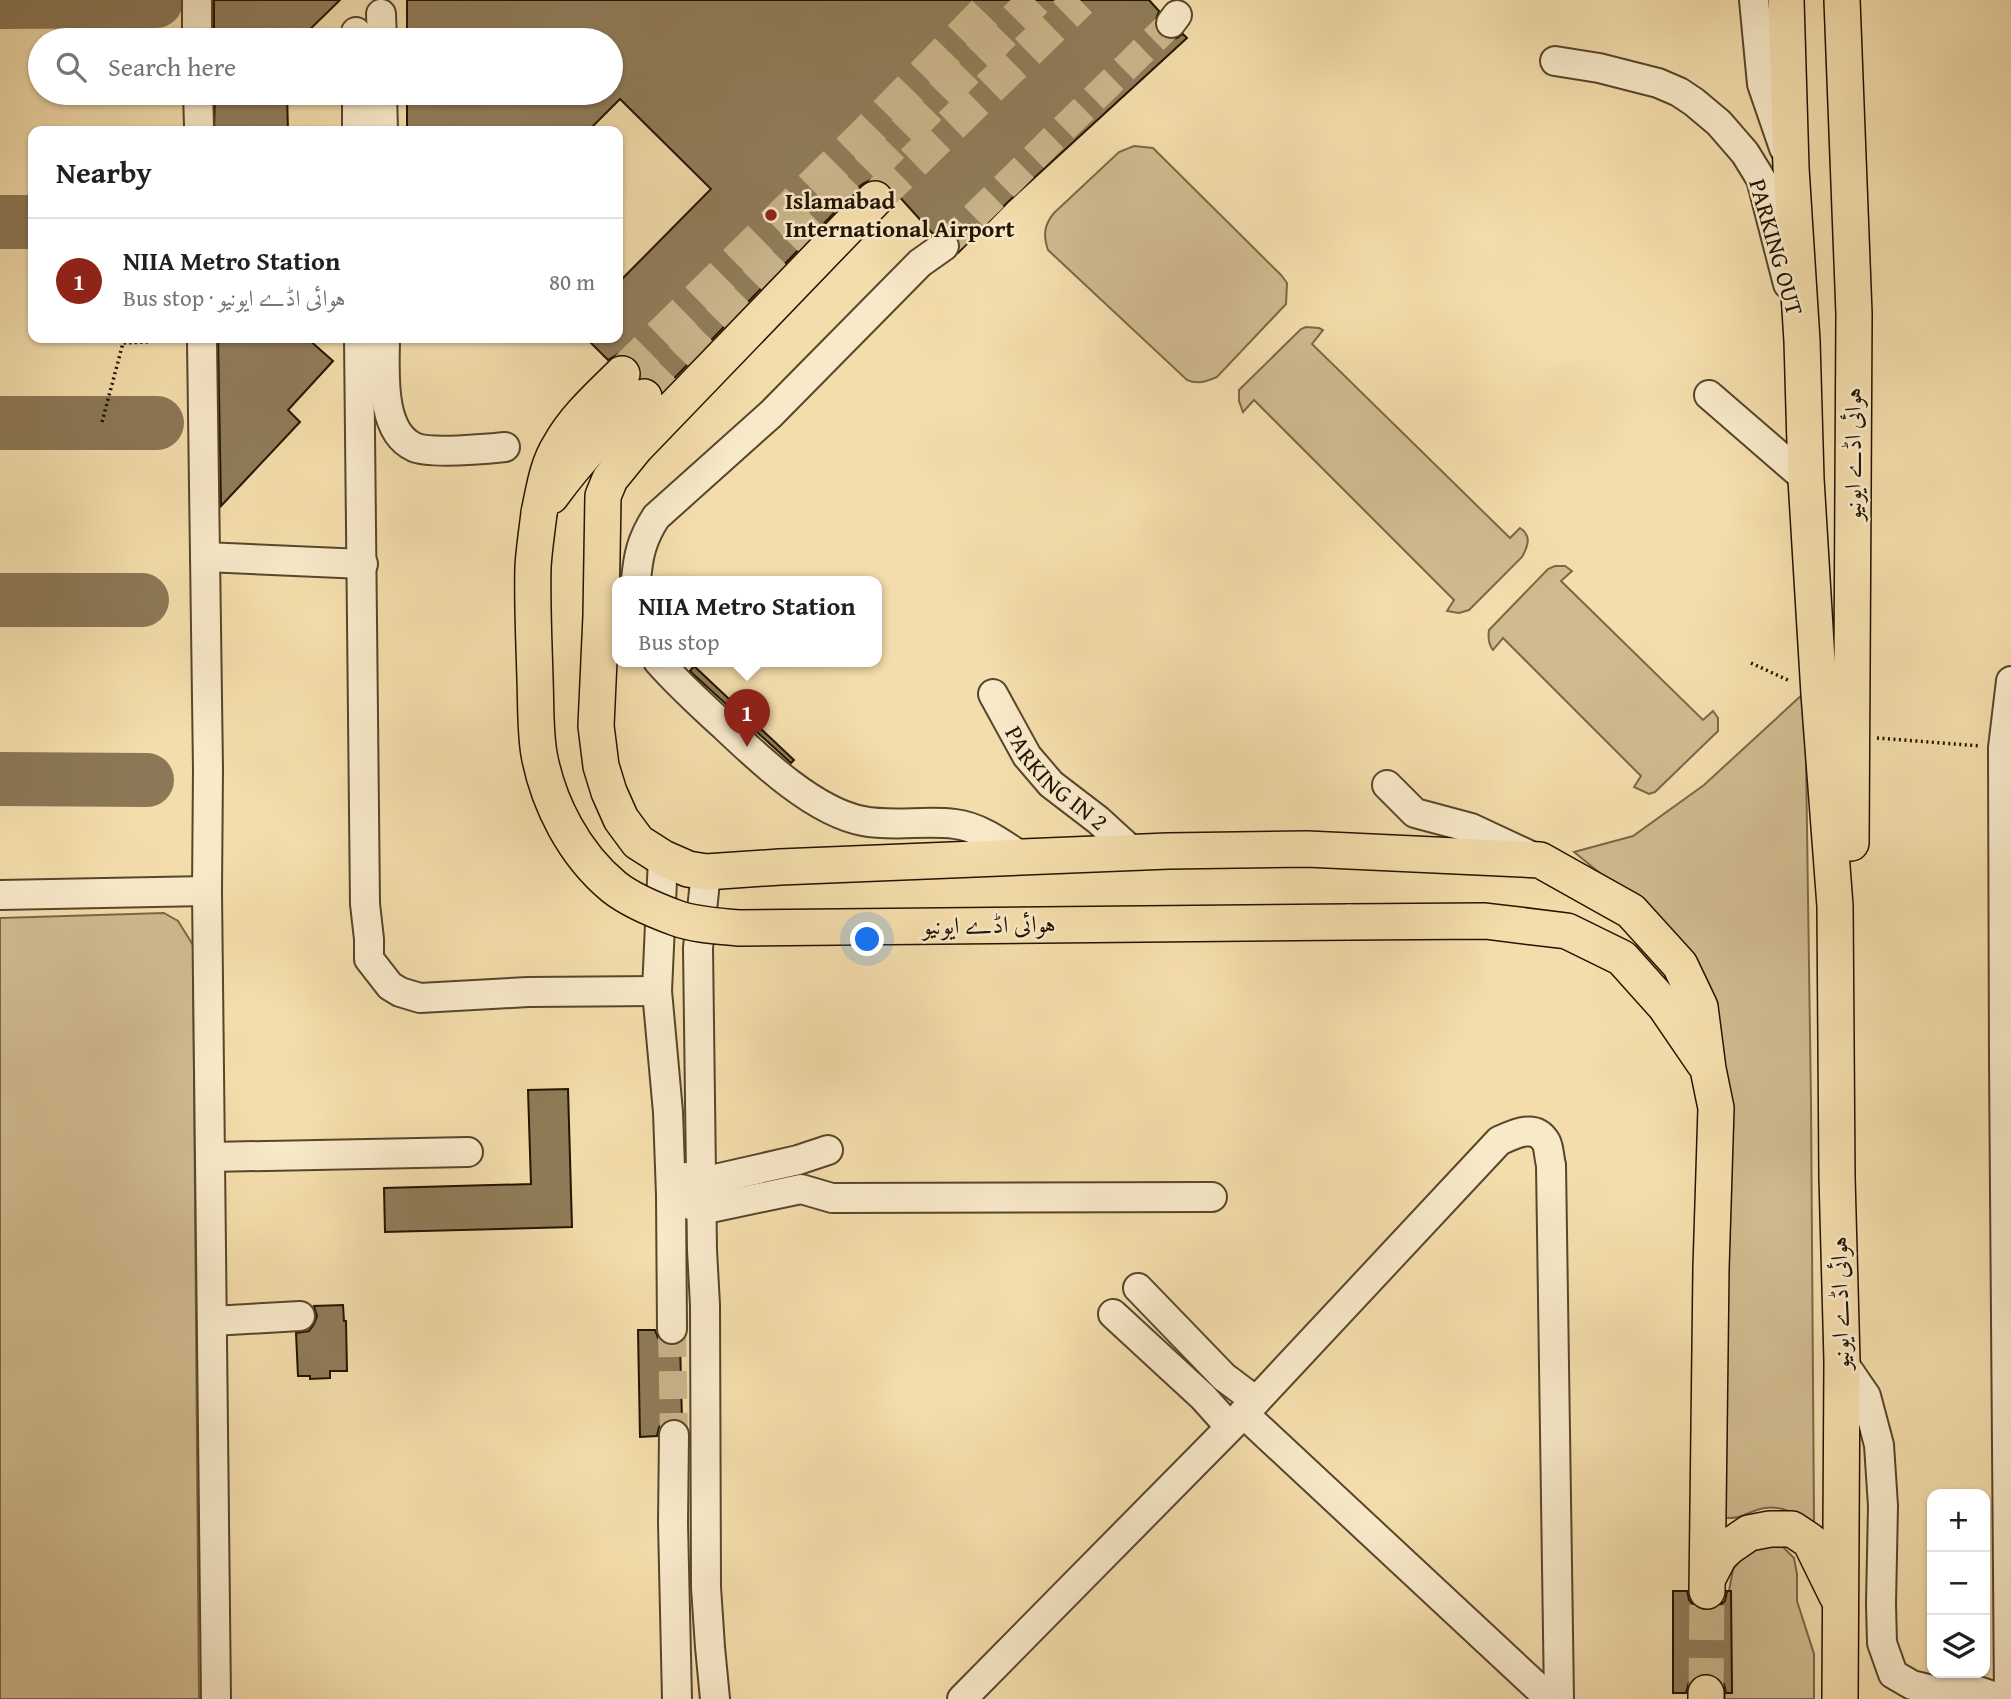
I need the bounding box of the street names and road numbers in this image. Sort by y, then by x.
street label: PARKING OUT [1740,175,1813,319]
street label: ہوائی اڈے ایونیو [1835,387,1870,523]
street label: PARKING IN 2 [997,719,1116,838]
street label: ہوائی اڈے ایونیو [920,906,1056,943]
street label: ہوائی اڈے ایونیو [1821,1236,1858,1372]

